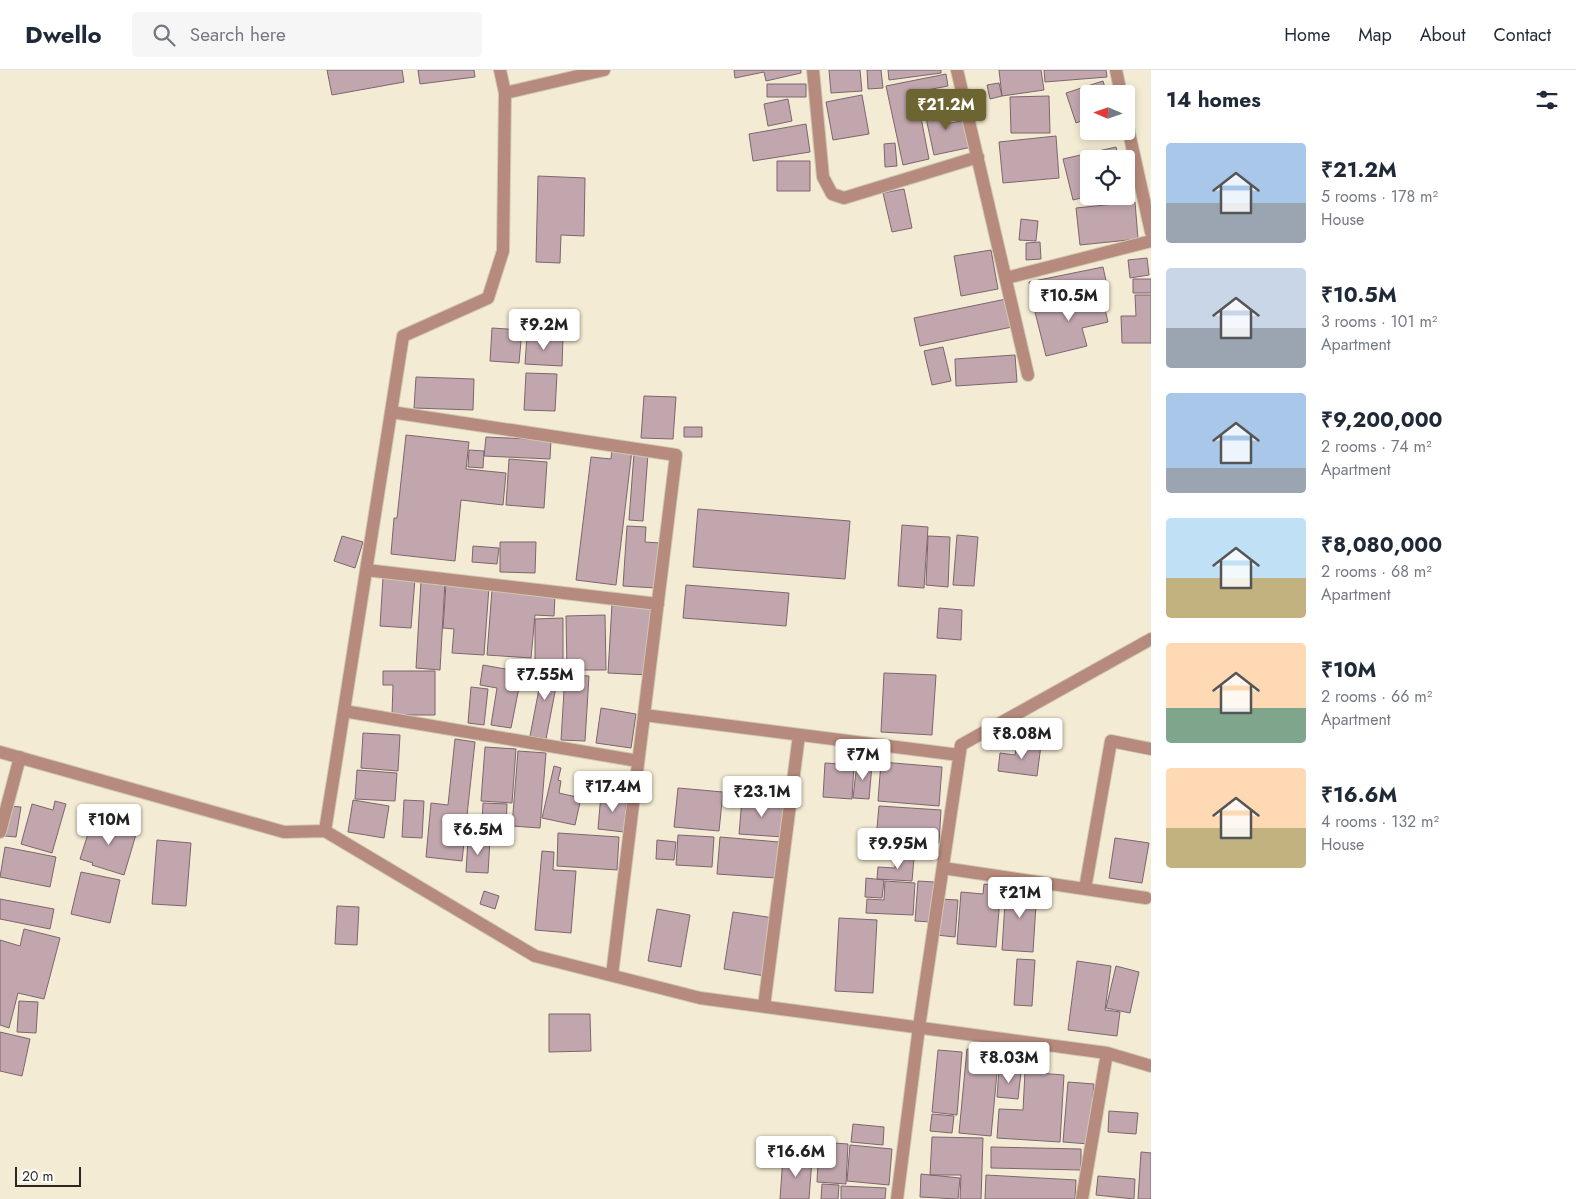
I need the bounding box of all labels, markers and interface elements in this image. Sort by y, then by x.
search box [132,12,482,57]
text: Dwello [25,17,102,52]
icon: search [150,21,178,49]
text: Search here [190,21,286,48]
text: Home [1284,22,1330,48]
text: Map [1358,22,1392,48]
text: About [1420,22,1465,48]
text: Contact [1493,22,1551,48]
north arrow [1080,85,1135,140]
map controls [1080,85,1135,205]
text: 14 homes [1166,85,1261,115]
icon: filters [1533,86,1561,114]
pin: ₹21.2M [905,88,987,131]
text: ₹21.2M [917,93,975,116]
button: locate [1080,150,1135,205]
text: ₹21.2M [1321,155,1397,185]
icon: home [1206,163,1266,223]
text: 5 rooms · 178 m² [1321,185,1438,208]
text: House [1321,208,1364,231]
pin: ₹10.5M [1028,280,1110,322]
text: ₹10.5M [1321,280,1397,310]
text: ₹10.5M [1040,284,1098,307]
icon: home [1206,288,1266,348]
pin: ₹9.2M [509,308,579,351]
text: 3 rooms · 101 m² [1321,310,1437,333]
text: ₹9.2M [520,313,568,336]
text: Apartment [1321,333,1391,356]
text: ₹9,200,000 [1321,405,1443,435]
icon: home [1206,413,1266,473]
text: 2 rooms · 74 m² [1321,435,1432,458]
text: Apartment [1321,458,1391,481]
text: ₹8,080,000 [1321,530,1442,560]
icon: home [1206,538,1266,598]
text: 2 rooms · 68 m² [1321,560,1432,583]
text: Apartment [1321,583,1391,606]
text: ₹10M [1321,655,1376,685]
pin: ₹7.55M [504,658,586,701]
text: ₹7.55M [516,663,574,686]
icon: home [1206,663,1266,723]
text: 2 rooms · 66 m² [1321,685,1432,708]
text: Apartment [1321,708,1391,731]
pin: ₹8.08M [981,718,1063,760]
text: ₹8.08M [993,722,1051,745]
pin: ₹7M [839,738,887,781]
text: ₹7M [846,743,880,766]
pin: ₹17.4M [572,770,654,813]
text: ₹17.4M [585,775,641,798]
pin: ₹23.1M [721,776,803,818]
text: ₹23.1M [734,780,790,803]
text: ₹16.6M [1321,780,1397,810]
icon: home [1206,788,1266,848]
pin: ₹10M [79,804,139,846]
text: ₹10M [88,808,130,831]
text: 4 rooms · 132 m² [1321,810,1439,833]
pin: ₹6.5M [443,814,513,856]
text: ₹6.5M [453,818,503,841]
pin: ₹9.95M [857,828,939,870]
text: ₹9.95M [868,832,928,855]
text: House [1321,833,1364,856]
pin: ₹21M [990,876,1050,919]
text: ₹21M [999,881,1041,904]
pin: ₹8.03M [968,1042,1050,1084]
text: ₹8.03M [980,1046,1038,1069]
pin: ₹16.6M [755,1136,837,1178]
text: ₹16.6M [767,1140,825,1163]
scale bar [15,1164,81,1187]
text: 20 m [22,1166,54,1186]

